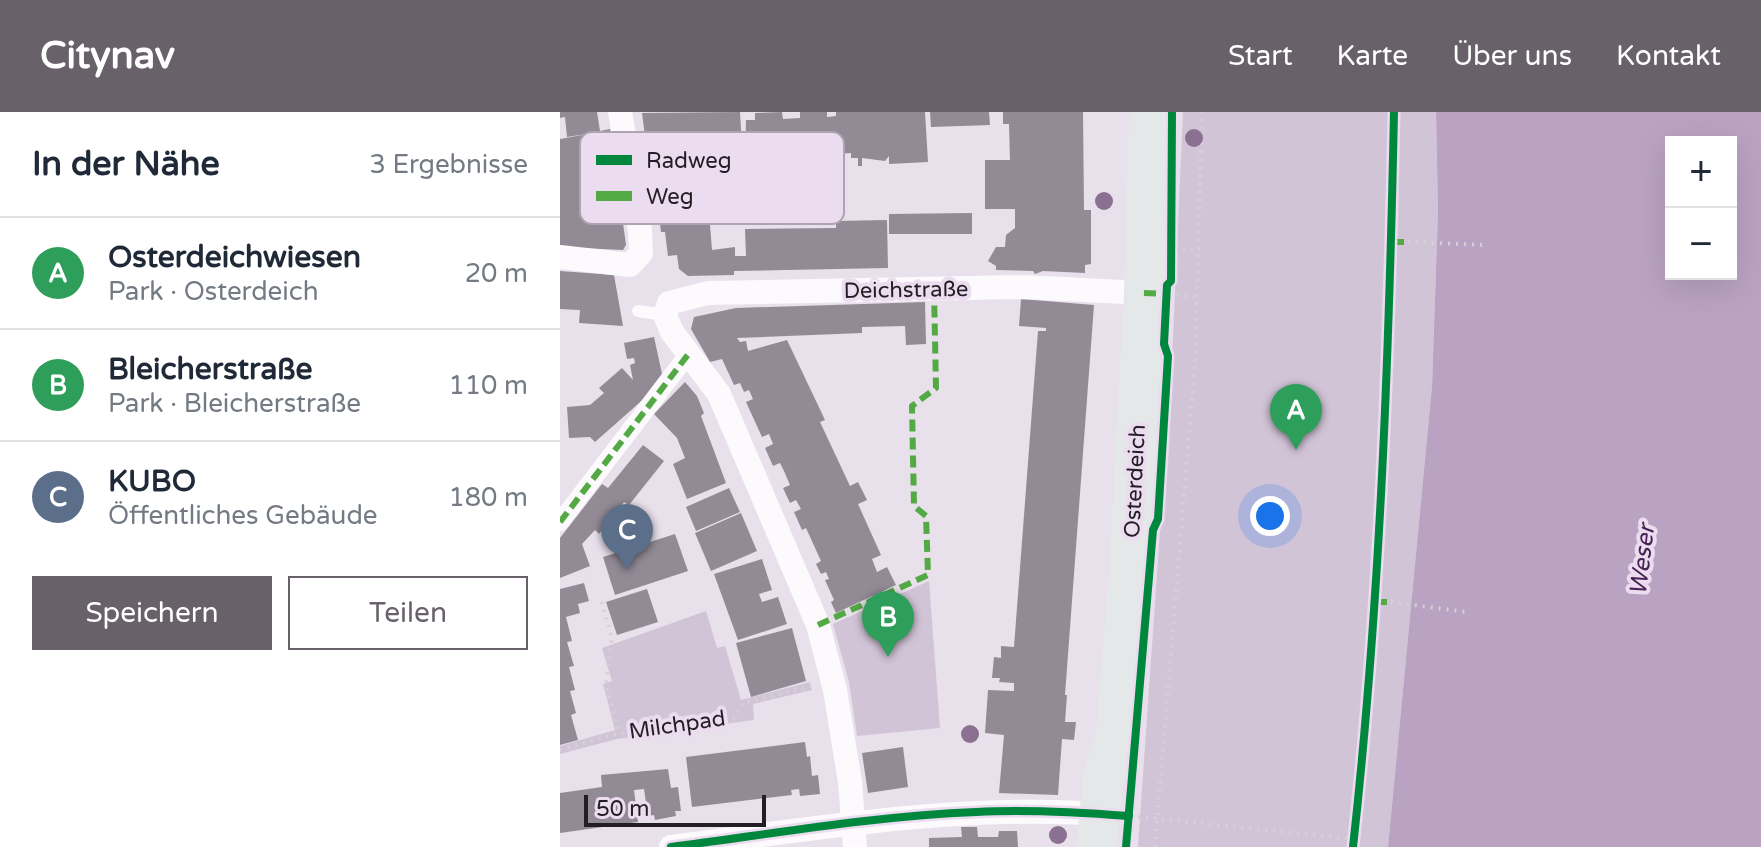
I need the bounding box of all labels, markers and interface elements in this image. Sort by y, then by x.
text: Citynav [40,33,175,79]
text: Start [1228,39,1293,73]
text: Karte [1337,39,1408,73]
text: Über uns [1452,39,1572,73]
text: Kontakt [1616,39,1721,73]
legend [580,132,844,224]
map controls [1665,136,1737,280]
button: + [1665,136,1737,208]
text: In der Nähe [32,144,220,185]
text: Radweg [646,148,732,174]
text: 3 Ergebnisse [369,149,528,180]
text: Weg [646,184,694,210]
button: − [1665,208,1737,280]
text: Osterdeichwiesen [108,239,361,276]
text: A [48,258,68,289]
text: 20 m [465,258,528,289]
text: Park · Osterdeich [108,276,318,307]
street label: Deichstraße [843,276,969,304]
text: Bleicherstraße [108,351,313,388]
text: B [49,370,67,401]
text: 110 m [448,370,528,401]
pin: A [1270,384,1322,450]
text: Park · Bleicherstraße [108,388,361,419]
street label: Osterdeich [1119,423,1151,539]
text: KUBO [108,463,196,500]
text: C [49,482,67,513]
text: 180 m [448,482,528,513]
your location [1250,496,1290,536]
text: Öffentliches Gebäude [108,500,378,531]
pin: C [601,504,653,570]
water label: Weser [1624,520,1662,597]
button: Speichern [32,576,272,650]
button: Teilen [288,576,528,650]
pin: B [862,591,914,657]
street label: Milchpad [627,705,727,745]
scale bar [584,791,766,827]
text: 50 m [596,796,650,822]

